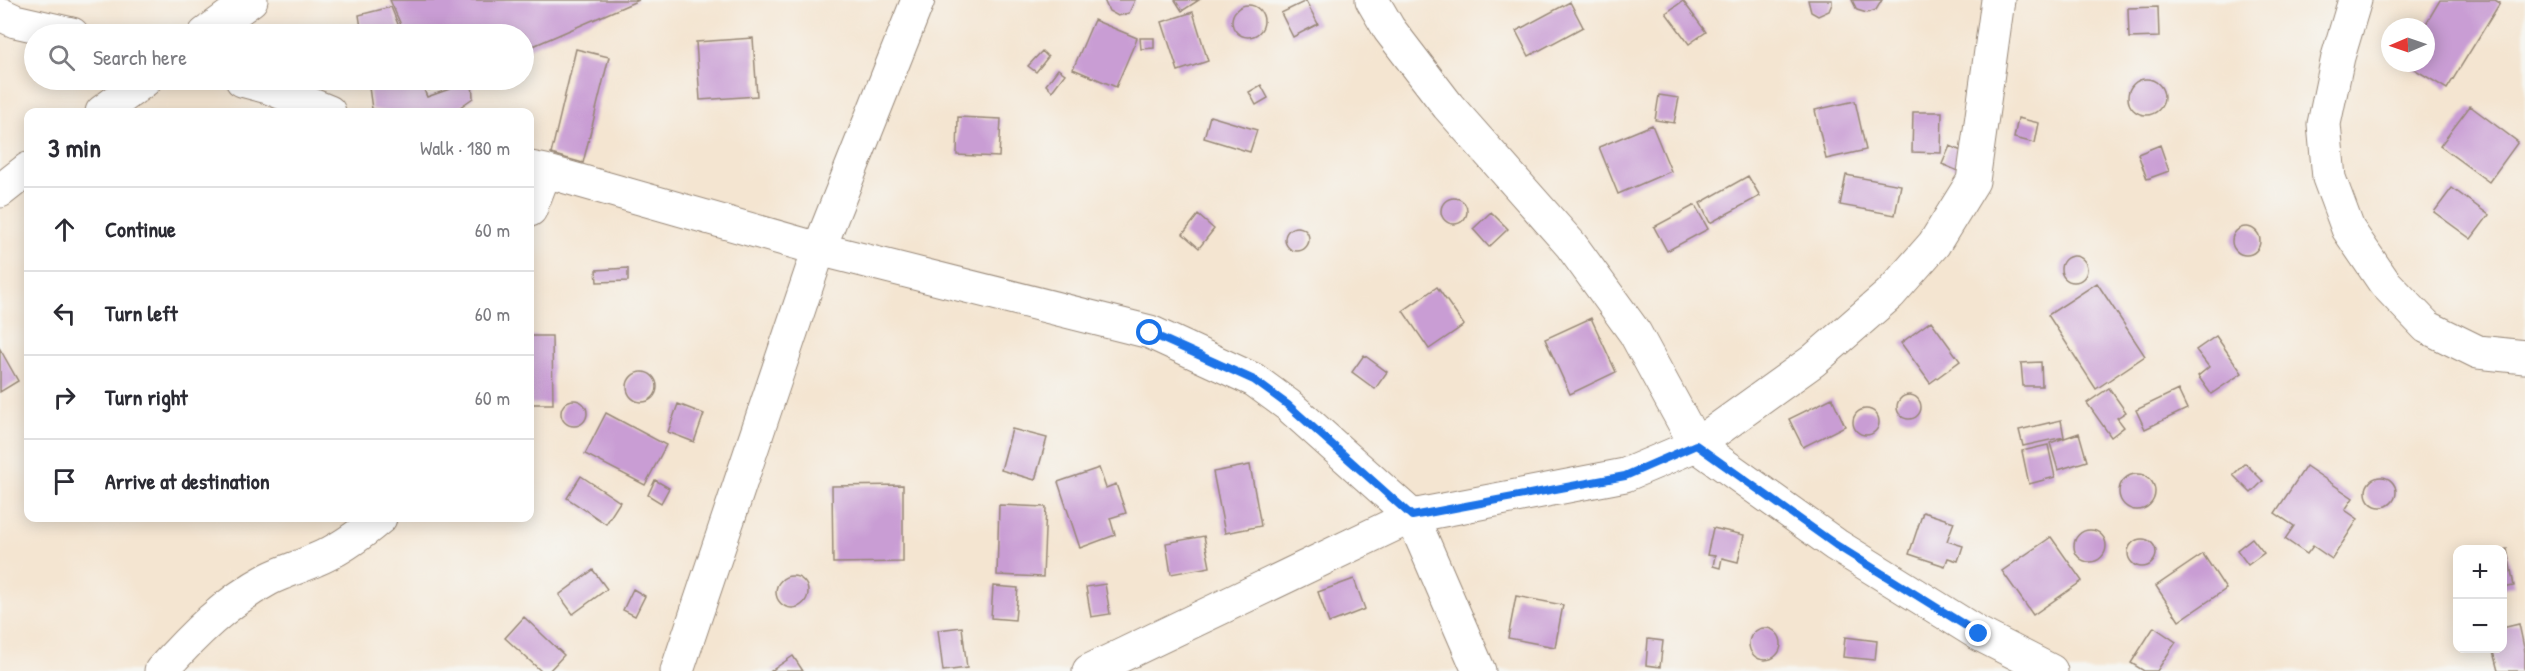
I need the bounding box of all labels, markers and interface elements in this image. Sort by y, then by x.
north arrow [2381,18,2435,72]
search box [24,24,534,90]
icon: search [45,41,78,74]
text: Search here [93,42,187,72]
text: 3 min [48,130,101,165]
text: Walk · 180 m [420,134,510,161]
icon: ahead [48,213,81,246]
text: Continue [105,214,176,244]
text: 60 m [475,216,510,243]
icon: left [48,297,81,330]
text: Turn left [105,298,178,328]
text: 60 m [475,300,510,327]
route start [1136,319,1162,345]
icon: right [48,381,81,414]
text: Turn right [105,382,188,412]
text: 60 m [475,384,510,411]
icon: arrive [48,465,81,498]
text: Arrive at destination [105,466,270,496]
map controls [2453,545,2507,653]
button: + [2453,545,2507,599]
button: − [2453,599,2507,653]
route end [1965,620,1991,646]

